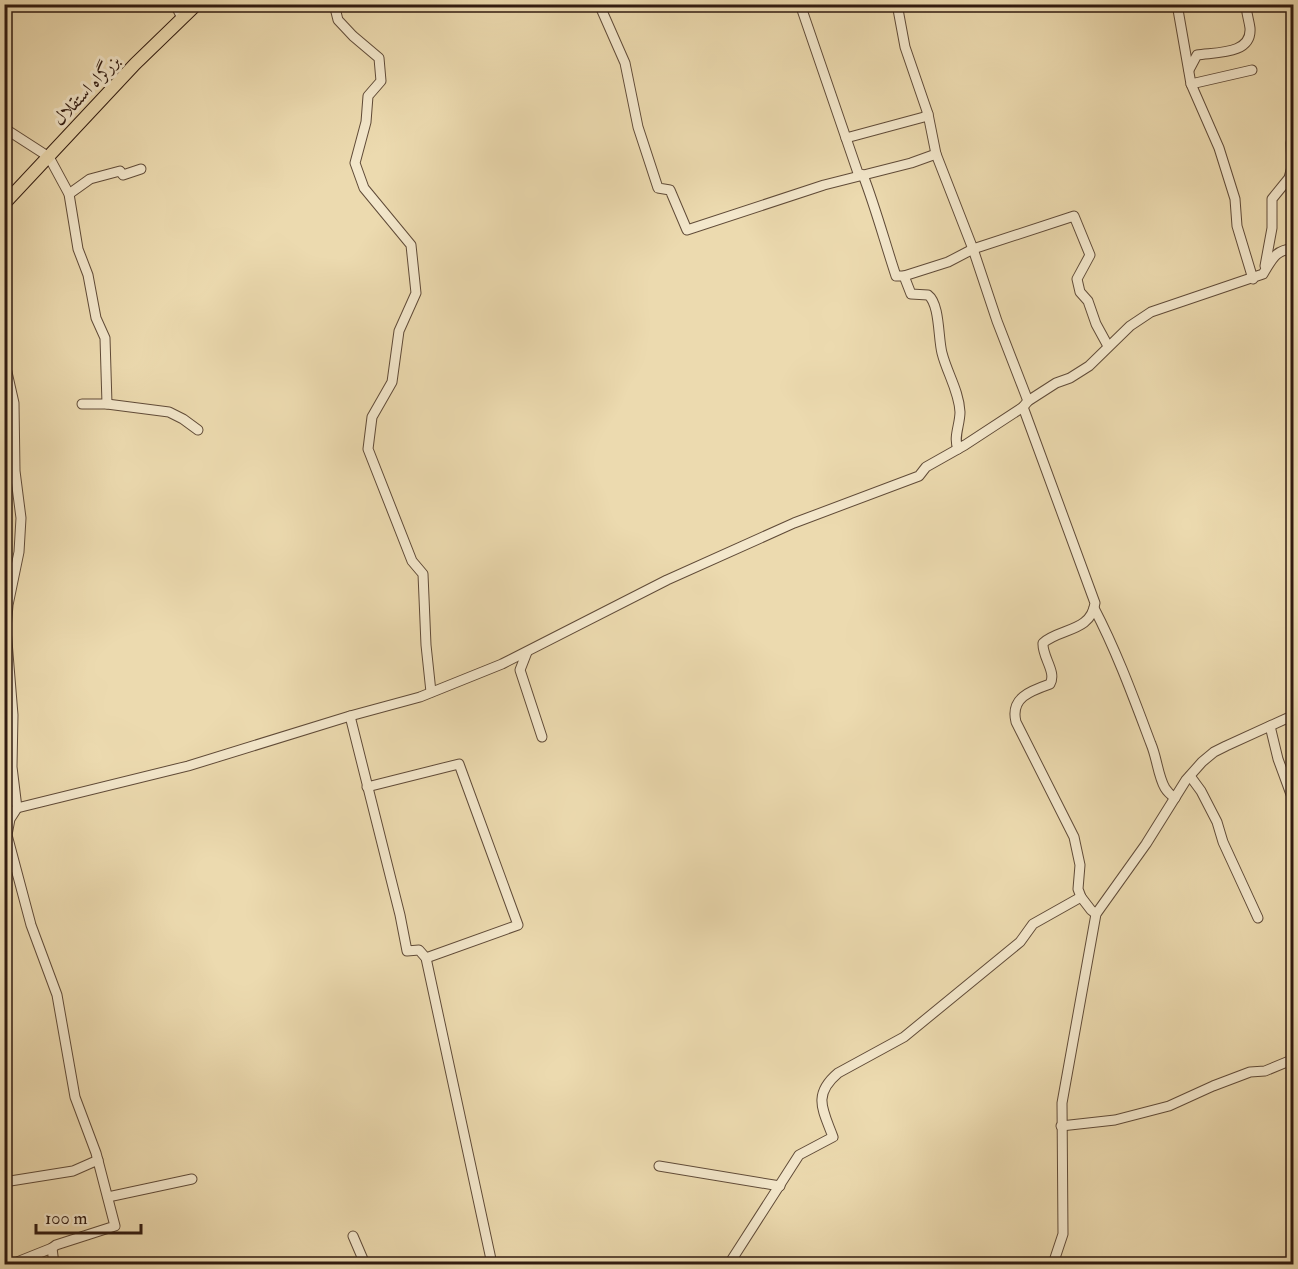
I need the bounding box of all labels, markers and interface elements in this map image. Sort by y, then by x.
street label: بزرگراه استقلال [47,49,125,131]
scale bar [36,1197,141,1235]
text: 100 m [45,1207,88,1230]

